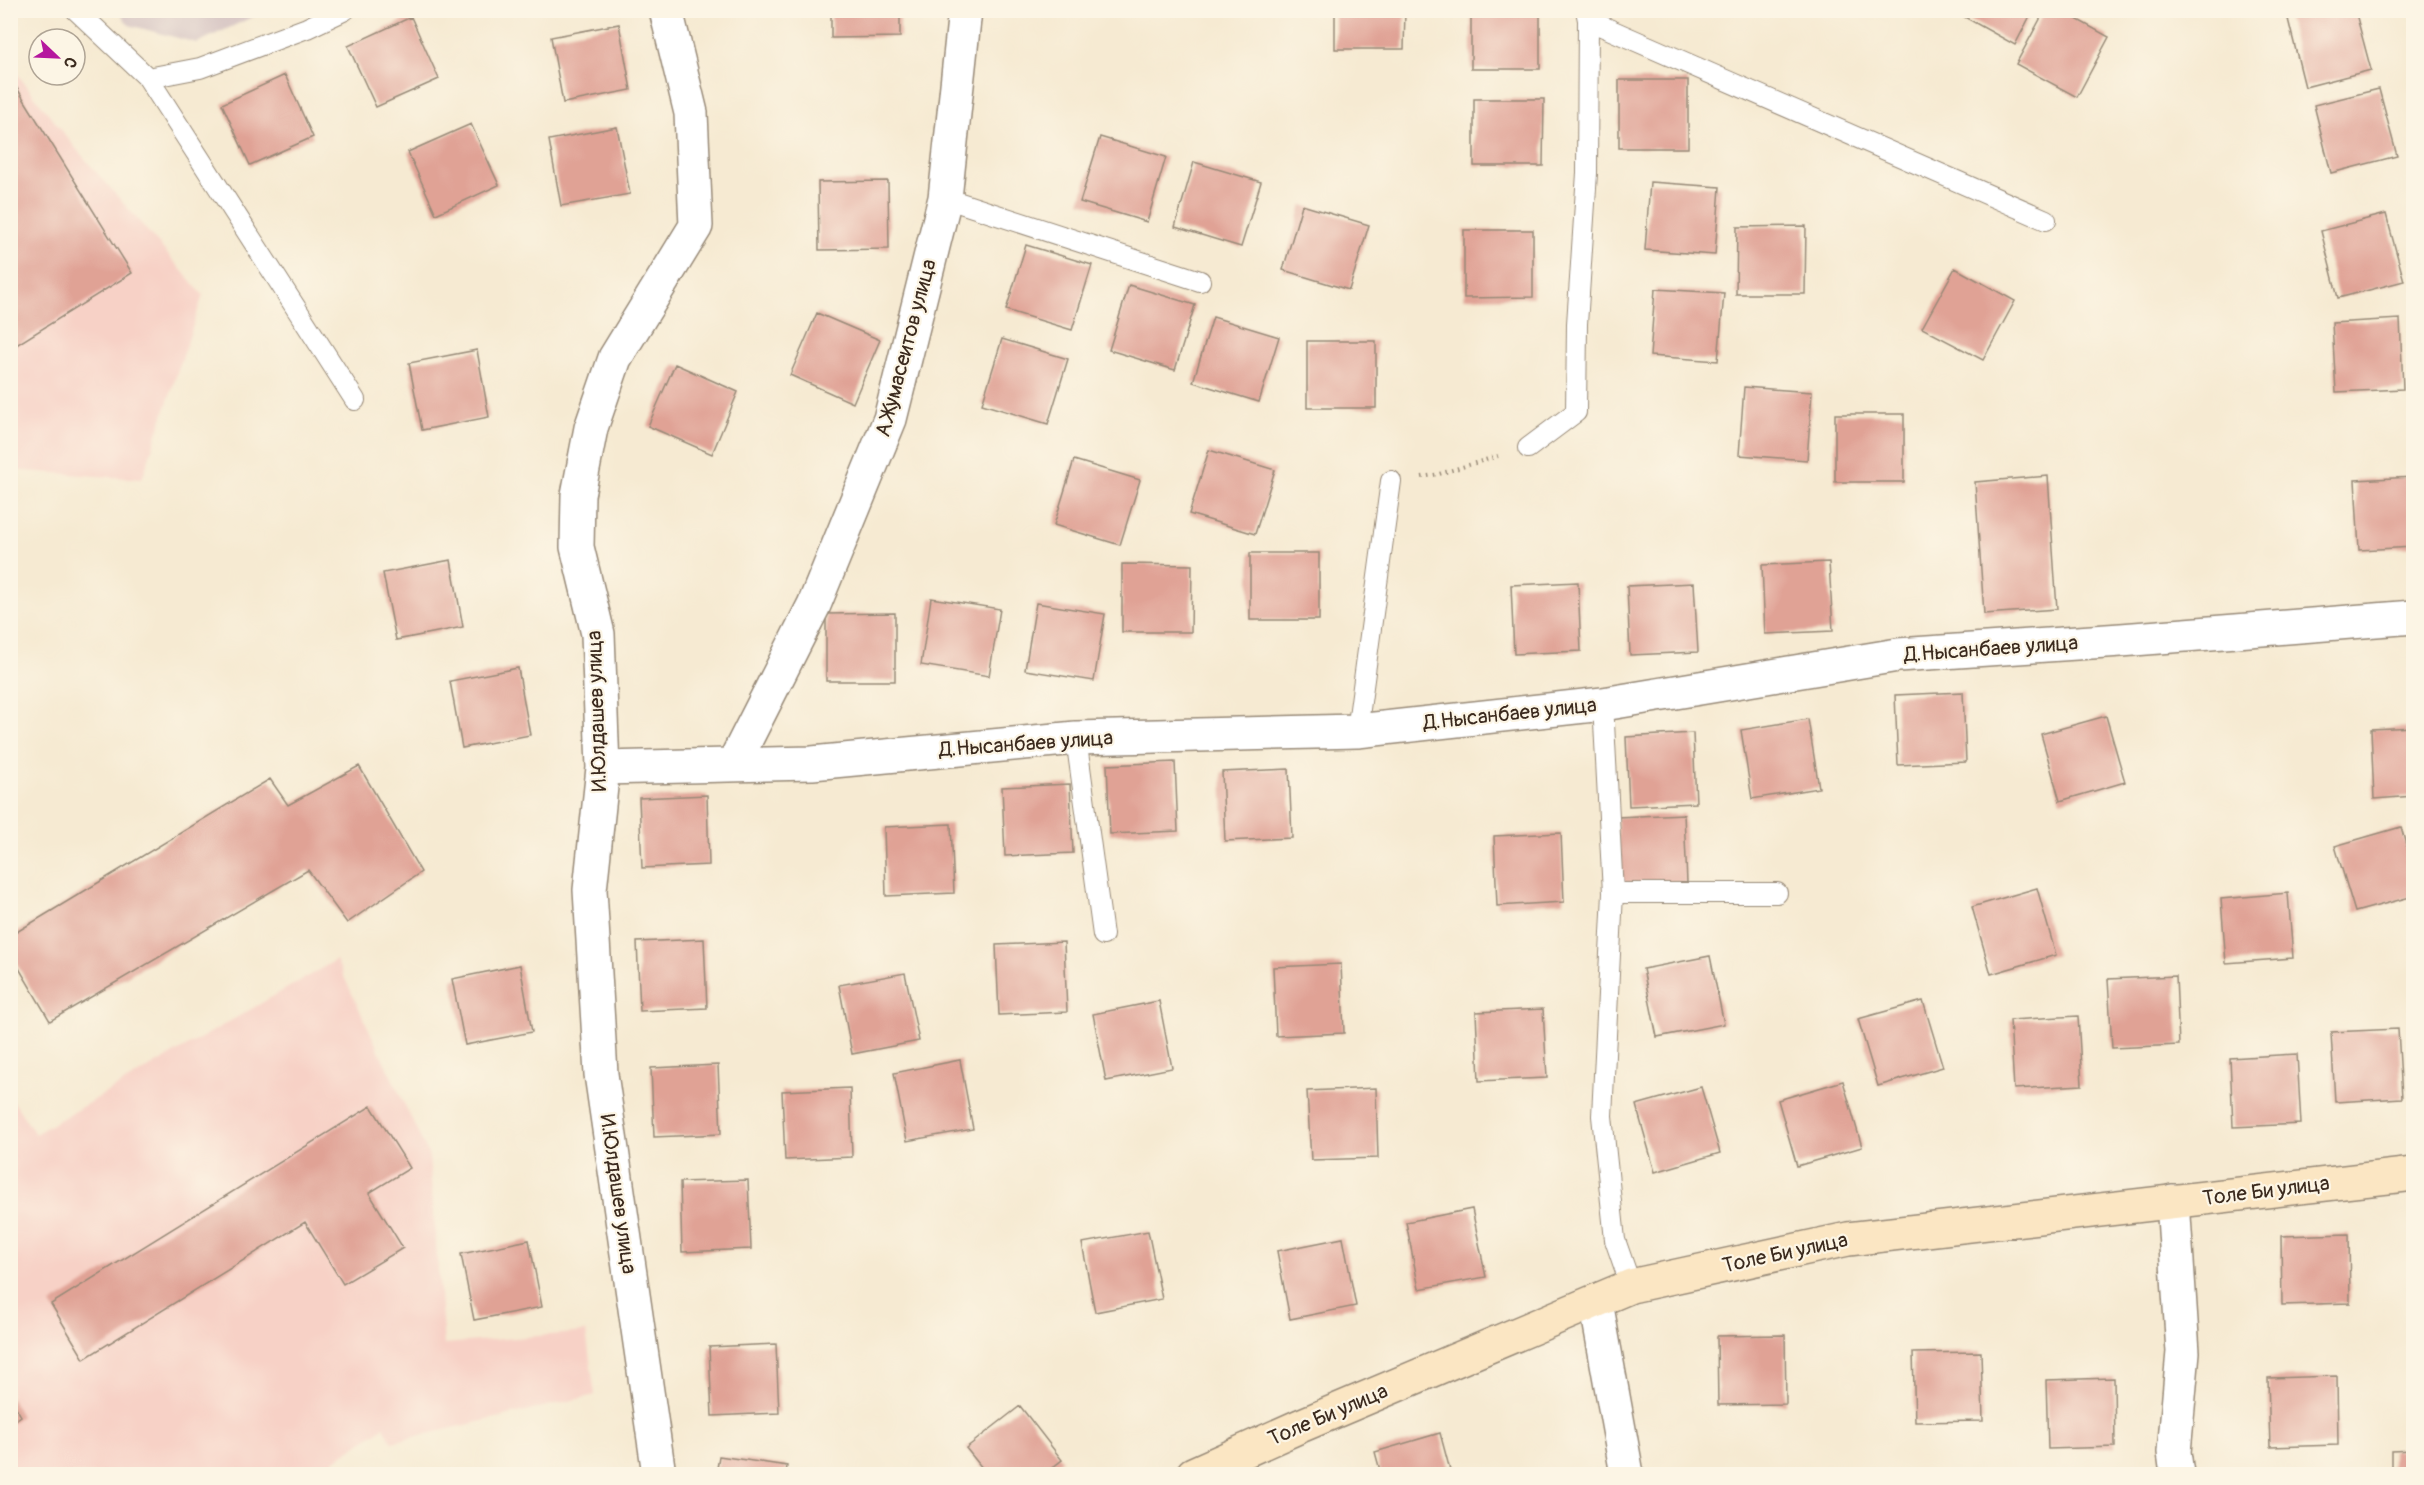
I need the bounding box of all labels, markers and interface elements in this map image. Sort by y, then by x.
north arrow [27,27,87,87]
text: С [59,54,81,71]
street label: А.Жумасеитов улица [869,256,943,440]
street label: Д.Нысанбаев улица [1902,629,2079,669]
street label: И.Юлдашев улица [581,630,613,792]
street label: Д.Нысанбаев улица [1421,691,1598,737]
street label: Д.Нысанбаев улица [937,724,1114,764]
street label: И.Юлдашев улица [593,1112,643,1276]
street label: Толе Би улица [2201,1170,2331,1212]
street label: Толе Би улица [1720,1227,1850,1279]
street label: Толе Би улица [1264,1378,1392,1452]

